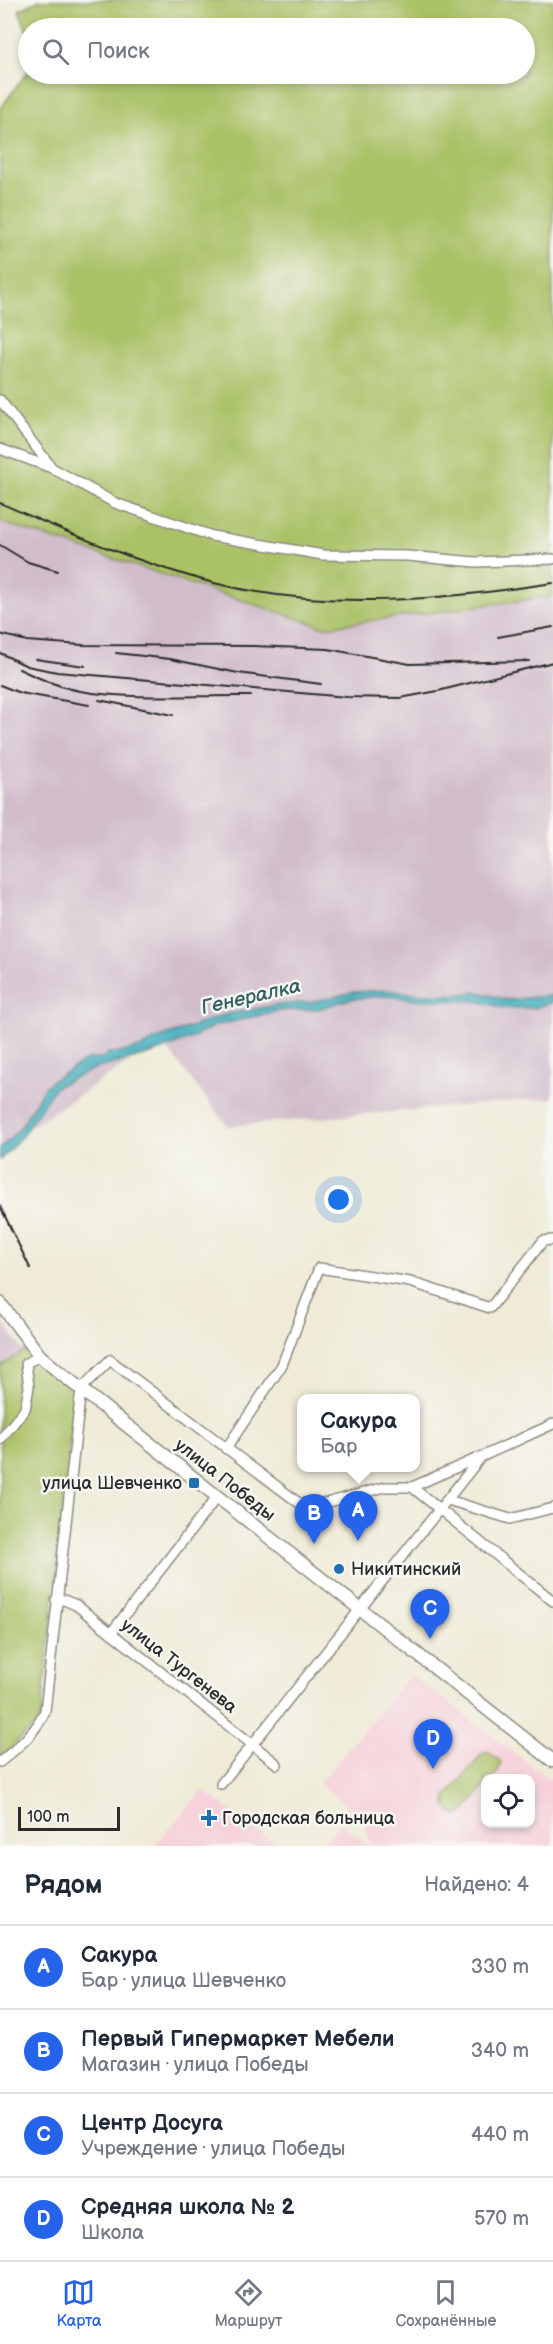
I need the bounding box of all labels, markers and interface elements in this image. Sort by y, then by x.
search box [18,18,535,84]
icon: search [39,35,72,68]
text: Поиск [87,38,150,65]
water label: Генералка [199,974,303,1020]
your location [324,1185,353,1214]
popup [297,1394,420,1472]
text: Сакура [320,1408,397,1435]
street label: улица Победы [171,1434,279,1526]
text: Бар [320,1435,357,1459]
place label: улица Шевченко [42,1473,182,1494]
marker: улица Шевченко [187,1476,201,1490]
pin: A [338,1492,378,1541]
pin: B [294,1494,334,1544]
place label: Никитинский [351,1559,461,1580]
marker: Никитинский [332,1562,346,1576]
pin: C [410,1590,450,1639]
street label: улица Тургенева [117,1614,241,1718]
pin: D [414,1720,452,1769]
map controls [481,1774,535,1828]
button: locate [481,1774,535,1828]
scale bar [18,1804,120,1832]
text: 100 m [27,1808,70,1827]
place label: Городская больница [222,1808,395,1829]
marker: Городская больница [200,1809,218,1827]
text: Рядом [24,1870,102,1901]
text: Найдено: 4 [424,1873,529,1897]
text: Сакура [81,1942,157,1969]
text: A [37,1955,50,1979]
text: 330 m [471,1955,529,1979]
text: Бар · улица Шевченко [81,1969,286,1993]
text: Первый Гипермаркет Мебели [81,2026,395,2053]
text: B [36,2039,51,2063]
text: 340 m [471,2039,529,2063]
text: Магазин · улица Победы [81,2053,309,2077]
text: Центр Досуга [81,2110,223,2137]
text: C [36,2123,51,2147]
text: 440 m [471,2123,529,2147]
text: Учреждение · улица Победы [81,2137,346,2161]
text: Средняя школа № 2 [81,2194,294,2221]
text: D [37,2207,50,2231]
text: 570 m [474,2207,529,2231]
text: Школа [81,2221,144,2245]
tab: Карта [56,2276,102,2331]
tab: Маршрут [214,2276,282,2331]
tab: Сохранённые [395,2276,497,2331]

